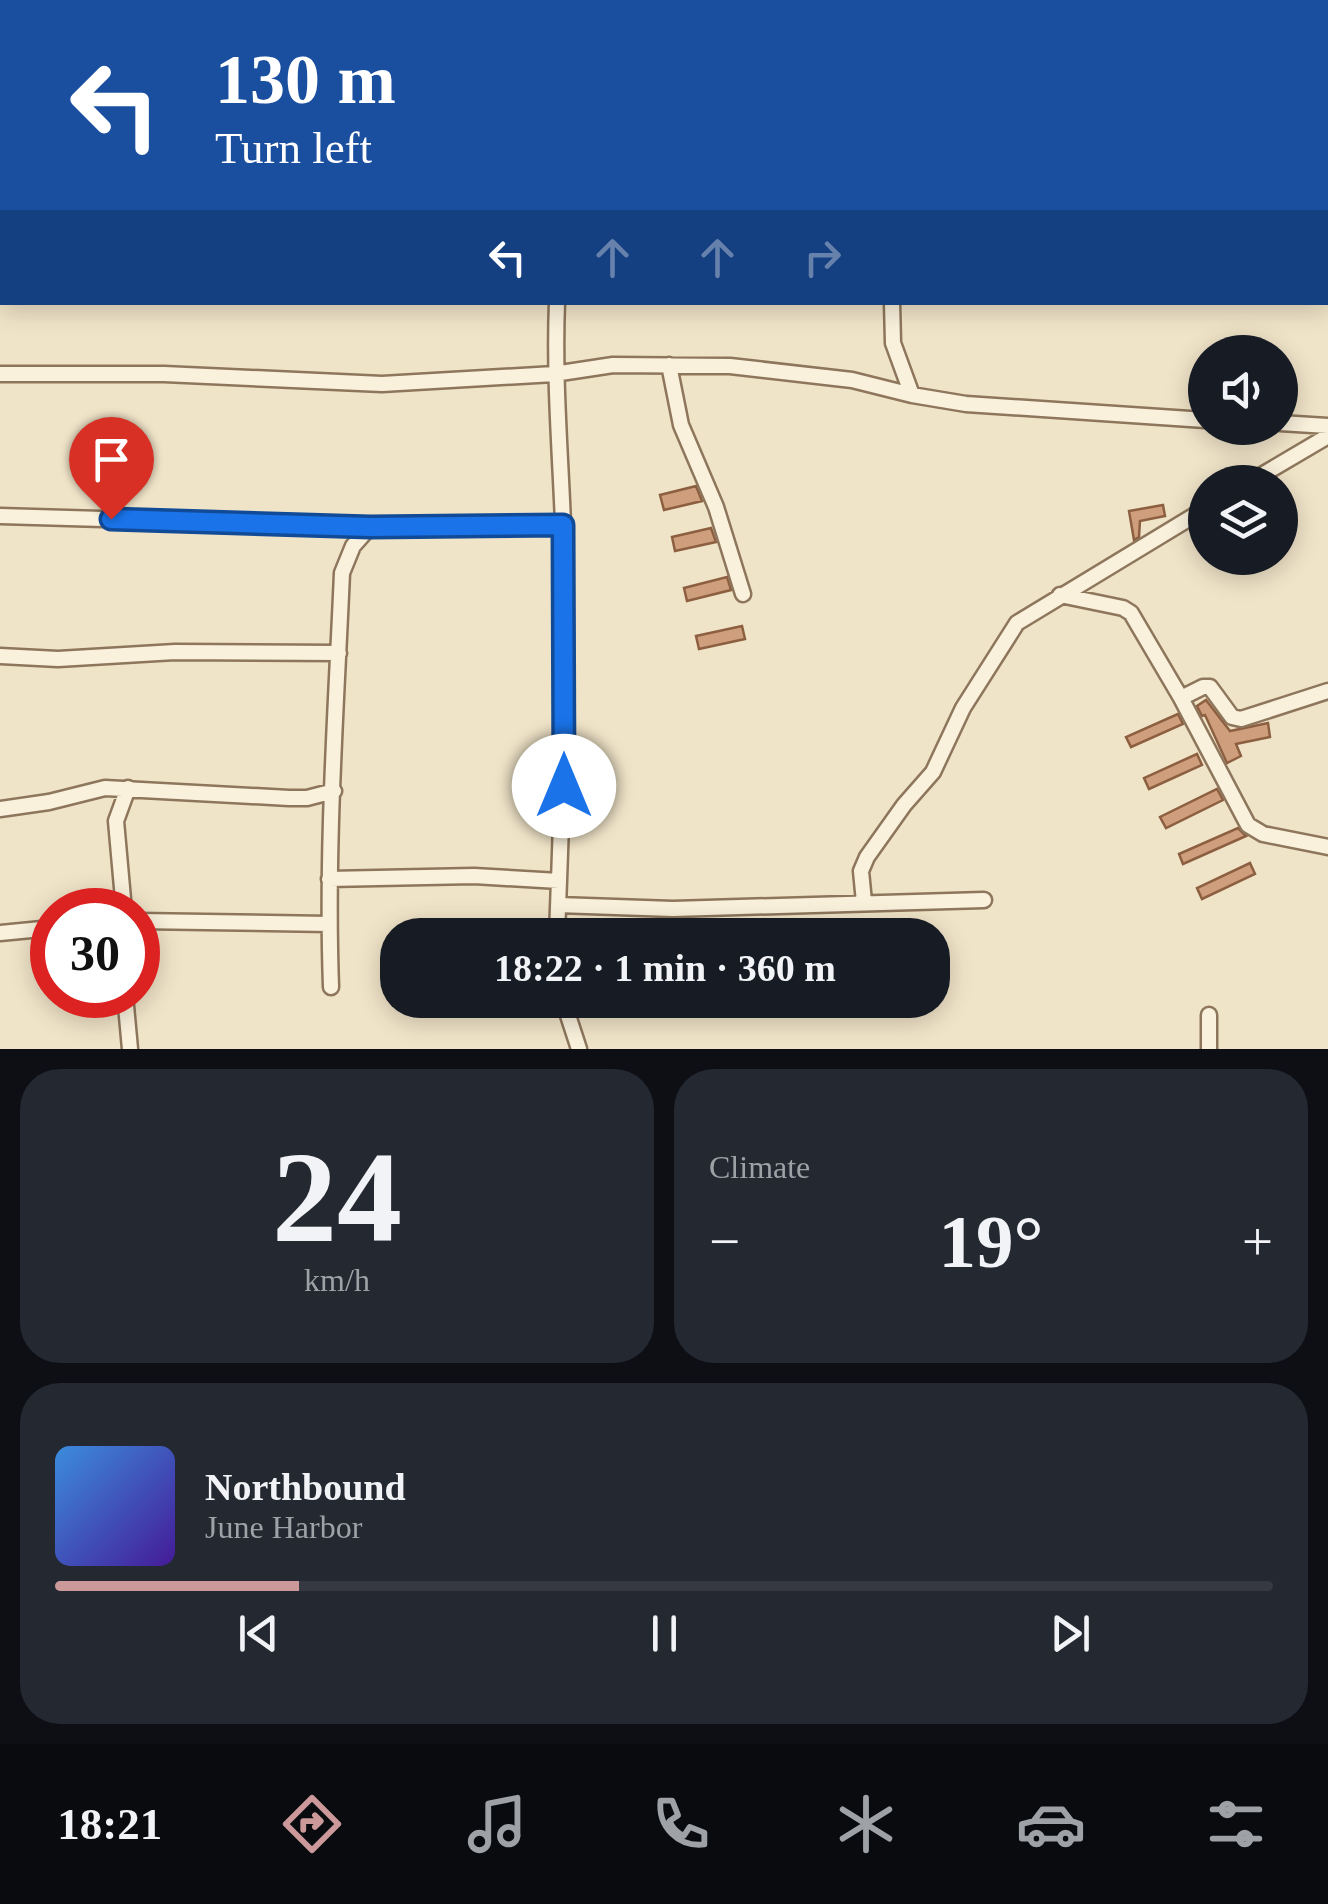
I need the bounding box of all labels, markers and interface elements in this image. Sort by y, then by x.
icon: left [50,40,180,170]
text: 130 m [215,41,396,118]
text: Turn left [215,123,372,173]
icon: left [480,230,535,285]
icon: ahead [585,230,640,285]
icon: ahead [690,230,745,285]
icon: right [795,230,850,285]
map controls [1188,335,1298,575]
button: sound [1188,335,1298,445]
pin [69,417,154,520]
icon: arrive [84,432,139,487]
button: layers [1188,465,1298,575]
position arrow [512,734,616,838]
speed limit sign: 30 [30,888,160,1018]
text: 18:22 · 1 min · 360 m [494,947,836,989]
text: 24 [272,1125,402,1269]
text: Climate [709,1149,810,1185]
text: 19° [939,1200,1044,1283]
text: − [709,1211,740,1272]
text: + [1242,1211,1273,1272]
text: km/h [304,1262,370,1298]
text: Northbound [205,1466,406,1508]
text: June Harbor [205,1509,362,1545]
icon: previous [231,1606,286,1661]
icon: pause [637,1606,692,1661]
icon: next [1043,1606,1098,1661]
icon: directions [277,1789,347,1859]
icon: music [462,1789,532,1859]
icon: phone [646,1789,716,1859]
icon: climate [831,1789,901,1859]
icon: car [1016,1789,1086,1859]
icon: filters [1201,1789,1271,1859]
text: 18:21 [57,1799,162,1849]

